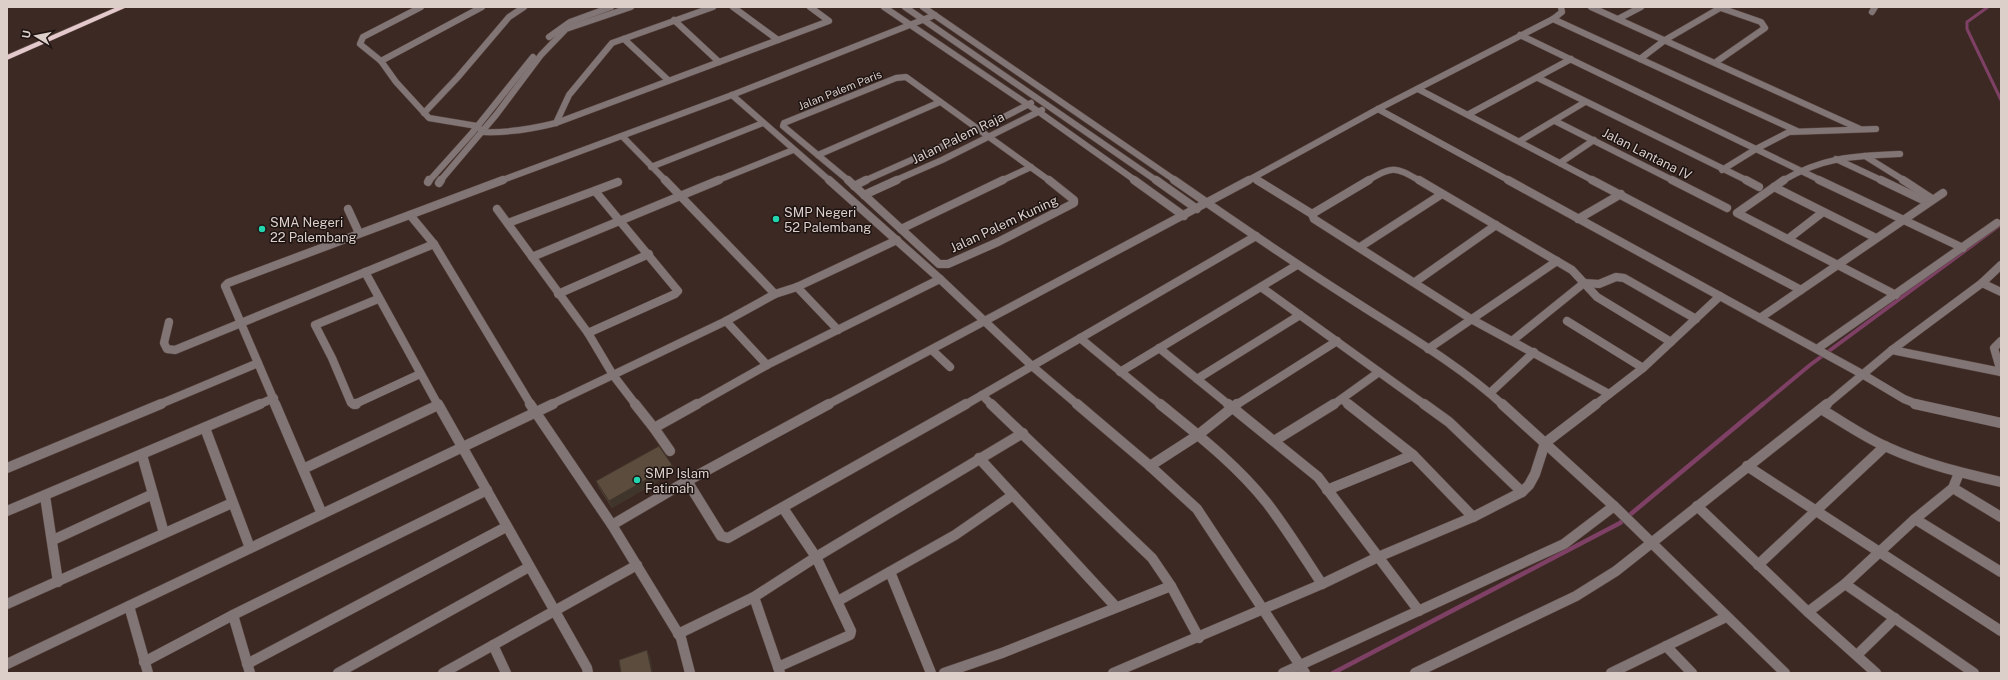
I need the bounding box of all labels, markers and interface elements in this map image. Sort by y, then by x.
north arrow [16,16,56,56]
text: U [20,29,33,39]
street label: Jalan Palem Paris [797,68,884,112]
street label: Jalan Palem Raja [909,109,1007,167]
street label: Jalan Lantana IV [1600,125,1694,183]
street label: Jalan Palem Kuning [948,192,1060,256]
place label: SMP Negeri 52 Palembang [784,205,871,235]
marker: SMP Negeri 52 Palembang [771,214,781,224]
place label: SMA Negeri 22 Palembang [270,215,357,245]
marker: SMA Negeri 22 Palembang [257,224,267,234]
place label: SMP Islam Fatimah [645,466,709,496]
marker: SMP Islam Fatimah [632,475,642,485]

